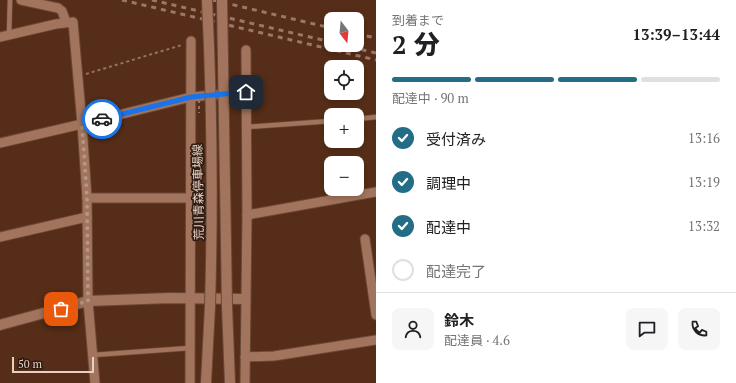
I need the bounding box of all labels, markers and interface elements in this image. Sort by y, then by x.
text: 到着まで [392,11,444,29]
north arrow [324,12,364,52]
map controls [324,12,364,196]
text: 13:39–13:44 [633,24,720,44]
text: 2 分 [392,27,440,61]
button: locate [324,60,364,100]
pin [229,75,263,109]
icon: home [235,81,257,103]
text: 配達中 · 90 m [392,89,469,107]
courier [82,99,122,139]
icon: car [91,108,113,130]
button: + [324,108,364,148]
icon: check [392,127,414,149]
text: 受付済み [426,129,486,149]
text: 13:16 [688,129,720,147]
street label: 荒川青森停車場線 [190,144,206,240]
button: − [324,156,364,196]
icon: check [392,171,414,193]
text: 調理中 [426,173,471,193]
text: 13:19 [688,173,720,191]
icon: check [392,215,414,237]
text: 配達中 [426,217,471,237]
text: 13:32 [688,217,720,235]
text: 配達完了 [426,261,486,281]
pin [44,292,78,326]
icon: bag [50,298,72,320]
button: person [392,308,434,350]
button: chat [626,308,668,350]
button: phone [678,308,720,350]
text: 鈴木 [444,310,474,330]
text: 配達員 · 4.6 [444,331,510,349]
scale bar [12,355,94,374]
text: 50 m [18,357,42,371]

